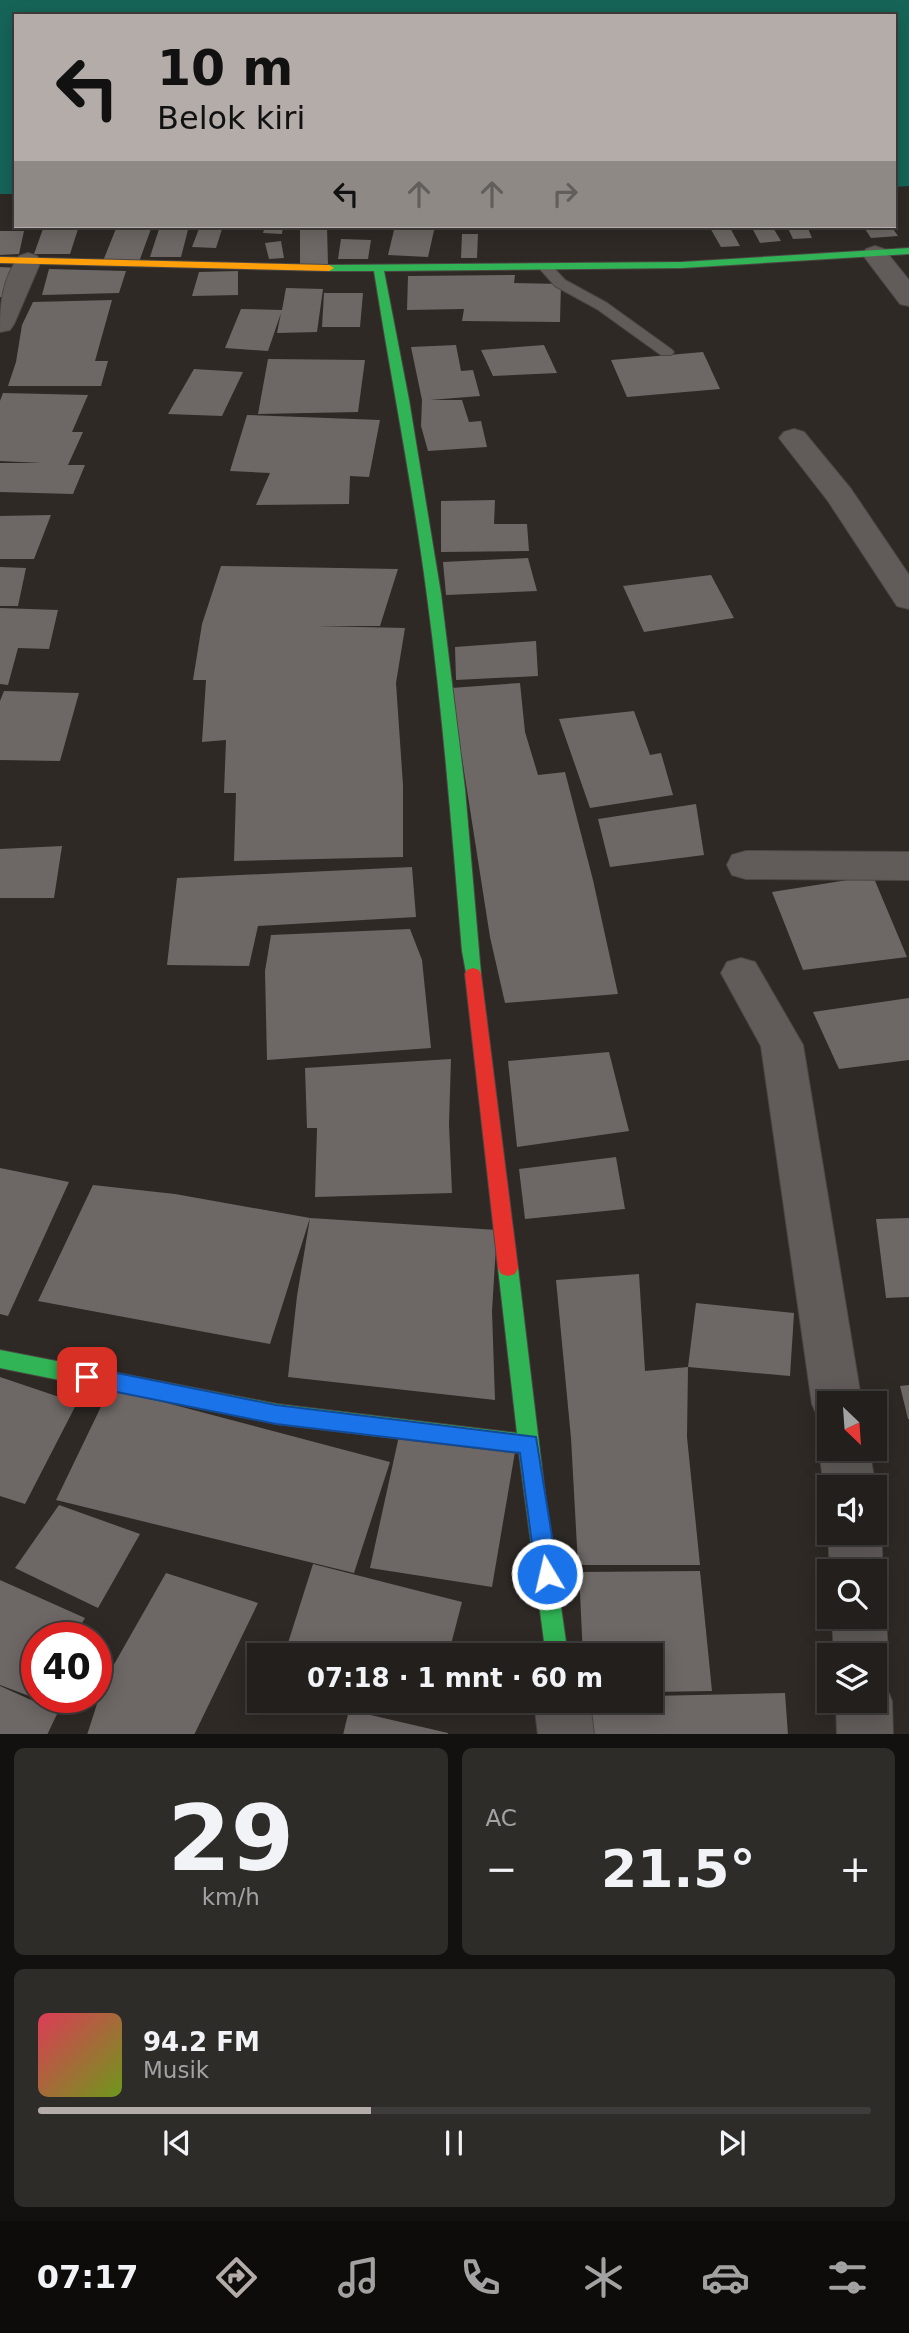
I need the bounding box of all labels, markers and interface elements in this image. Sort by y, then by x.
text: 10 m [157,40,293,97]
icon: left [42,42,133,133]
text: Belok kiri [157,99,305,137]
icon: left [327,175,365,213]
icon: ahead [400,175,438,213]
icon: ahead [473,175,511,213]
icon: right [546,175,584,213]
pin [57,1347,117,1407]
icon: arrive [68,1358,106,1396]
north arrow [817,1391,887,1461]
map controls [817,1391,887,1713]
button: sound [817,1475,887,1545]
position arrow [510,1537,584,1611]
button: search [817,1559,887,1629]
speed limit sign: 40 [21,1622,112,1713]
button: layers [817,1643,887,1713]
text: 07:18 · 1 mnt · 60 m [307,1663,603,1693]
text: 29 [167,1786,294,1891]
text: AC [486,1805,517,1831]
text: 21.5° [601,1839,755,1899]
text: − [486,1847,517,1891]
text: + [839,1847,871,1891]
text: km/h [202,1884,260,1910]
text: 94.2 FM [143,2027,260,2057]
text: Musik [143,2057,209,2083]
icon: previous [158,2124,196,2162]
icon: pause [435,2124,473,2162]
icon: next [713,2124,751,2162]
icon: directions [212,2253,261,2302]
icon: music [334,2253,383,2302]
icon: phone [456,2253,505,2302]
icon: climate [579,2253,628,2302]
icon: car [701,2253,750,2302]
icon: filters [823,2253,872,2302]
text: 07:17 [37,2258,139,2296]

